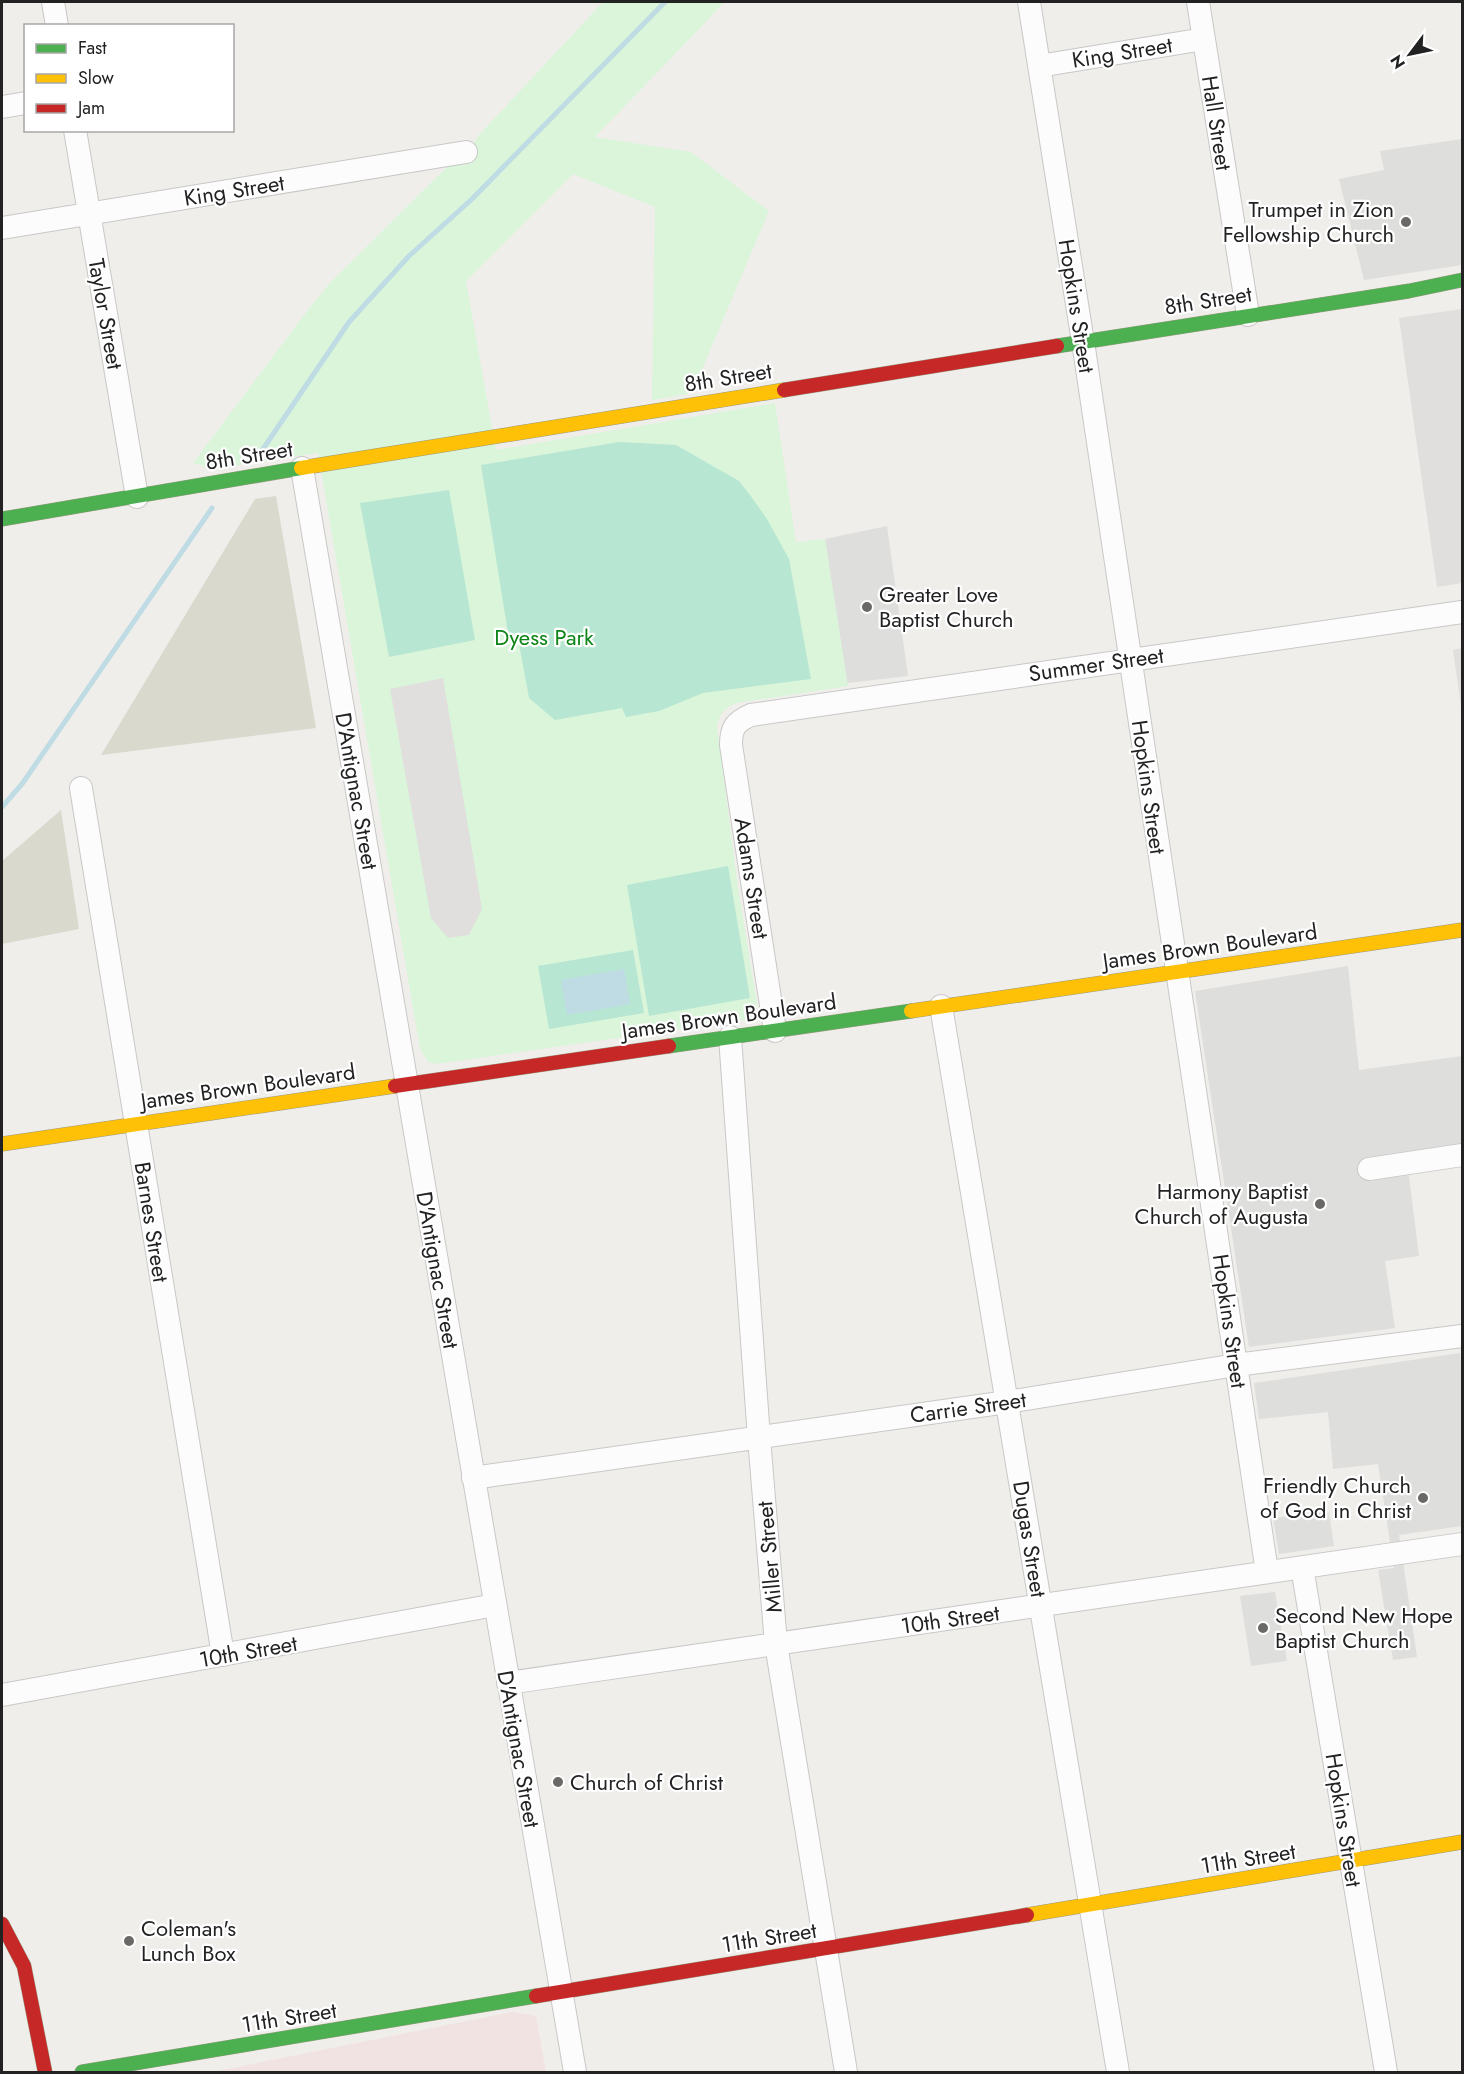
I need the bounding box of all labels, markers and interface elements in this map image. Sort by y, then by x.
legend [24,24,234,132]
north arrow [1380,24,1440,84]
street label: King Street [1069,28,1175,76]
text: Fast [78,35,107,61]
text: N [1385,50,1411,73]
text: Slow [78,65,115,91]
street label: Hall Street [1194,73,1240,173]
text: Jam [76,95,105,121]
street label: King Street [181,166,287,214]
place label: Trumpet in Zion Fellowship Church [1223,193,1394,250]
marker: Trumpet in Zion Fellowship Church [1399,215,1413,229]
street label: Hopkins Street [1051,237,1103,376]
street label: Taylor Street [81,256,132,373]
street label: 8th Street [1162,277,1255,323]
street label: 8th Street [682,354,775,400]
street label: 8th Street [203,432,296,478]
place label: Greater Love Baptist Church [879,578,1014,635]
marker: Greater Love Baptist Church [860,600,874,614]
park label: Dyess Park [494,621,594,653]
street label: Summer Street [1026,639,1166,689]
street label: D'Antignac Street [327,710,387,873]
street label: Hopkins Street [1124,718,1174,857]
street label: Adams Street [727,815,778,942]
street label: James Brown Boulevard [1098,915,1319,977]
street label: James Brown Boulevard [617,985,838,1047]
street label: James Brown Boulevard [136,1055,357,1117]
street label: Barnes Street [127,1160,177,1285]
place label: Harmony Baptist Church of Augusta [1135,1175,1309,1232]
street label: D'Antignac Street [408,1189,468,1352]
marker: Harmony Baptist Church of Augusta [1313,1197,1327,1211]
street label: Hopkins Street [1205,1252,1255,1391]
street label: Carrie Street [908,1383,1029,1431]
place label: Friendly Church of God in Christ [1260,1469,1412,1526]
street label: Dugas Street [1005,1478,1055,1600]
marker: Friendly Church of God in Christ [1416,1491,1430,1505]
street label: Miller Street [748,1499,790,1614]
street label: 10th Street [899,1596,1002,1642]
place label: Second New Hope Baptist Church [1275,1599,1453,1656]
marker: Second New Hope Baptist Church [1256,1621,1270,1635]
street label: 10th Street [196,1627,300,1675]
street label: D'Antignac Street [489,1668,549,1831]
street label: Hopkins Street [1318,1751,1370,1890]
place label: Church of Christ [570,1766,724,1798]
marker: Church of Christ [551,1775,565,1789]
street label: 11th Street [1198,1835,1298,1881]
place label: Coleman's Lunch Box [141,1912,236,1969]
street label: 11th Street [719,1914,819,1960]
marker: Coleman's Lunch Box [122,1934,136,1948]
street label: 11th Street [239,1994,339,2040]

